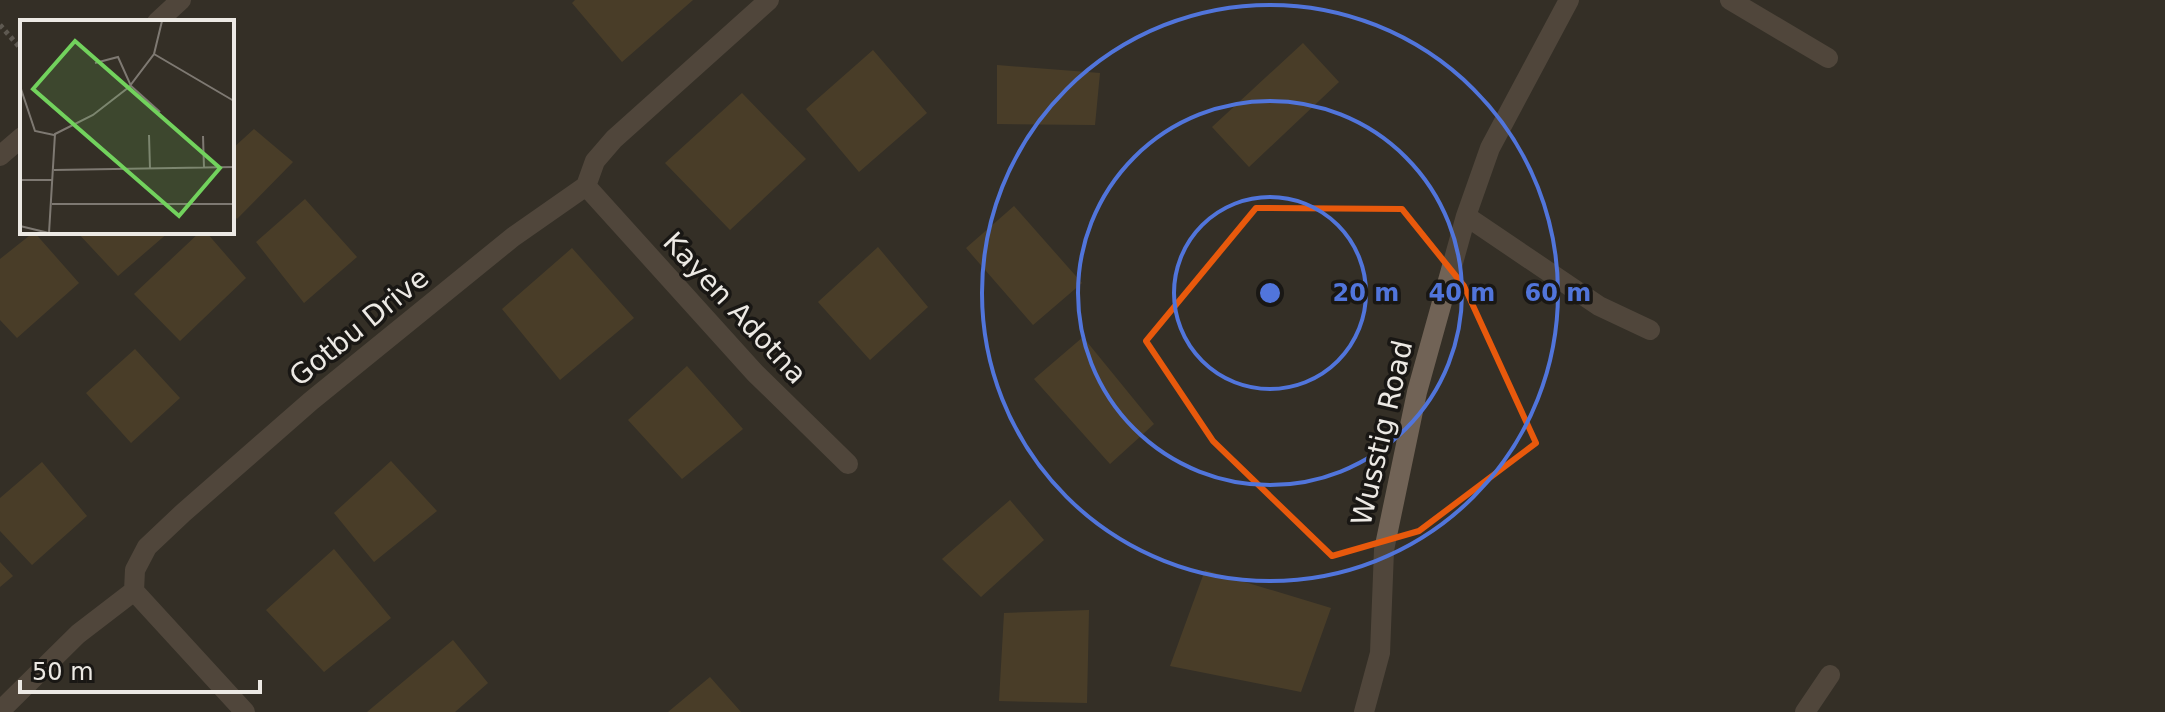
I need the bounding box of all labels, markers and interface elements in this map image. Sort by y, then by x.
inset map [20,20,234,234]
street label: Kayen Adotna [656,225,814,391]
street label: Gotbu Drive [283,261,435,393]
centre of rings [1256,279,1284,307]
text: 20 m [1333,279,1399,307]
text: 40 m [1429,279,1495,307]
text: 60 m [1525,279,1591,307]
street label: Wusstig Road [1345,337,1419,529]
scale bar [20,644,260,694]
text: 50 m [32,658,94,686]

